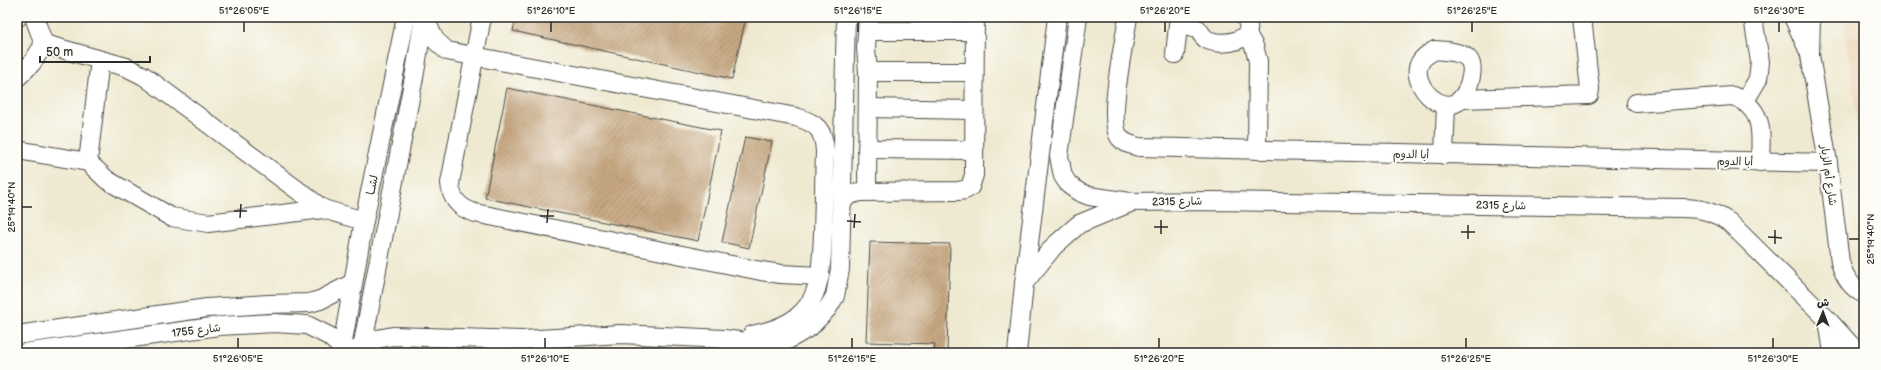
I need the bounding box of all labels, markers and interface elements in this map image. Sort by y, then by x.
text: 51°26'05"E [219,5,270,17]
text: 51°26'10"E [527,5,576,17]
text: 51°26'15"E [834,5,883,17]
text: 51°26'20"E [1140,5,1191,17]
text: 51°26'25"E [1447,5,1498,17]
text: 51°26'30"E [1754,5,1805,17]
scale bar [40,38,150,64]
text: 50 m [46,45,73,60]
street label: شارع أم الزبار [1816,143,1839,207]
street label: أبا الدوم [1393,148,1430,163]
street label: أبا الدوم [1717,155,1754,170]
street label: لشــا [364,174,381,196]
text: 25°19'40"N [6,181,18,233]
street label: شارع 2315 [1152,195,1202,210]
street label: شارع 2315 [1476,199,1526,214]
text: 25°19'40"N [1865,213,1877,265]
north arrow [1803,292,1843,332]
text: ش [1817,296,1829,309]
street label: شارع 1755 [171,321,221,342]
text: 51°26'05"E [213,353,264,365]
text: 51°26'10"E [521,353,570,365]
text: 51°26'15"E [828,353,877,365]
text: 51°26'20"E [1134,353,1185,365]
text: 51°26'25"E [1441,353,1492,365]
text: 51°26'30"E [1748,353,1799,365]

